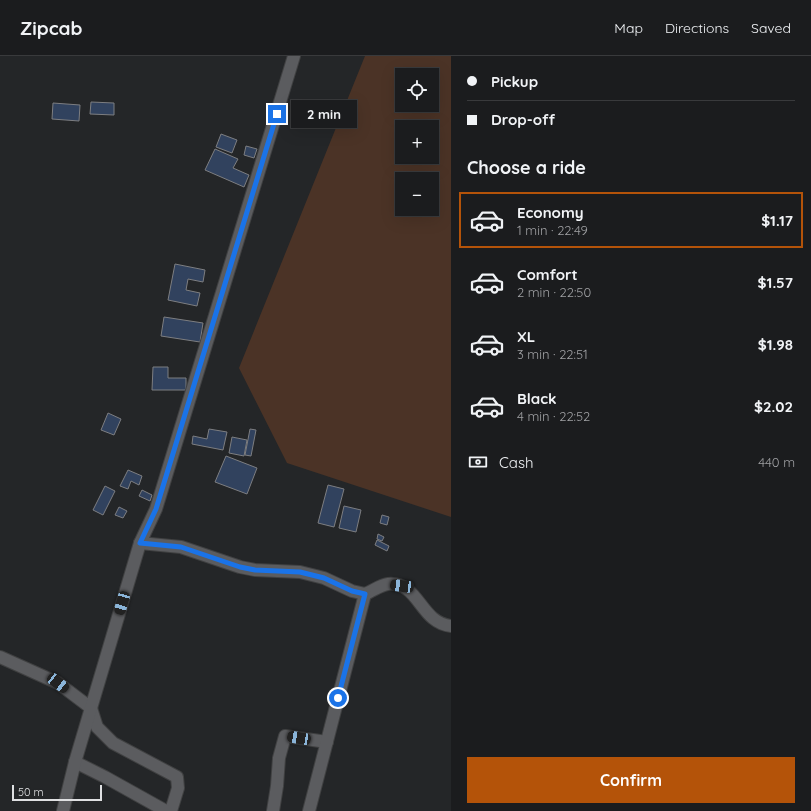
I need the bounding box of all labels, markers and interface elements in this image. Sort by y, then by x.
text: Zipcab [20,16,82,40]
text: Map [614,19,643,37]
text: Directions [665,19,729,37]
text: Saved [751,19,791,37]
map controls [395,68,439,216]
button: locate [395,68,439,112]
text: Pickup [491,72,538,91]
callout: 2 min [291,100,357,128]
route end [268,105,286,123]
text: 2 min [307,106,341,122]
text: Drop-off [491,110,555,129]
button: + [395,120,439,164]
text: Choose a ride [467,156,586,179]
button: − [395,172,439,216]
icon: car [469,202,505,238]
text: Economy [517,203,584,222]
text: $1.17 [761,211,793,230]
text: 1 min · 22:49 [517,222,588,238]
icon: car [469,264,505,300]
text: Comfort [517,265,578,284]
text: $1.57 [758,273,793,292]
text: 2 min · 22:50 [517,284,591,300]
icon: car [469,326,505,362]
text: XL [517,327,535,346]
text: $1.98 [758,335,793,354]
text: 3 min · 22:51 [517,346,588,362]
icon: car [469,388,505,424]
text: Black [517,389,557,408]
text: $2.02 [754,397,793,416]
text: 4 min · 22:52 [517,408,590,424]
icon: cash [467,451,489,473]
text: Cash [499,453,533,472]
text: 440 m [758,454,795,470]
car [389,579,415,593]
car [113,590,131,616]
car [45,671,71,695]
route start [329,689,347,707]
car [286,730,312,746]
button: Confirm [467,757,795,803]
scale bar [12,783,102,802]
text: 50 m [18,785,44,799]

